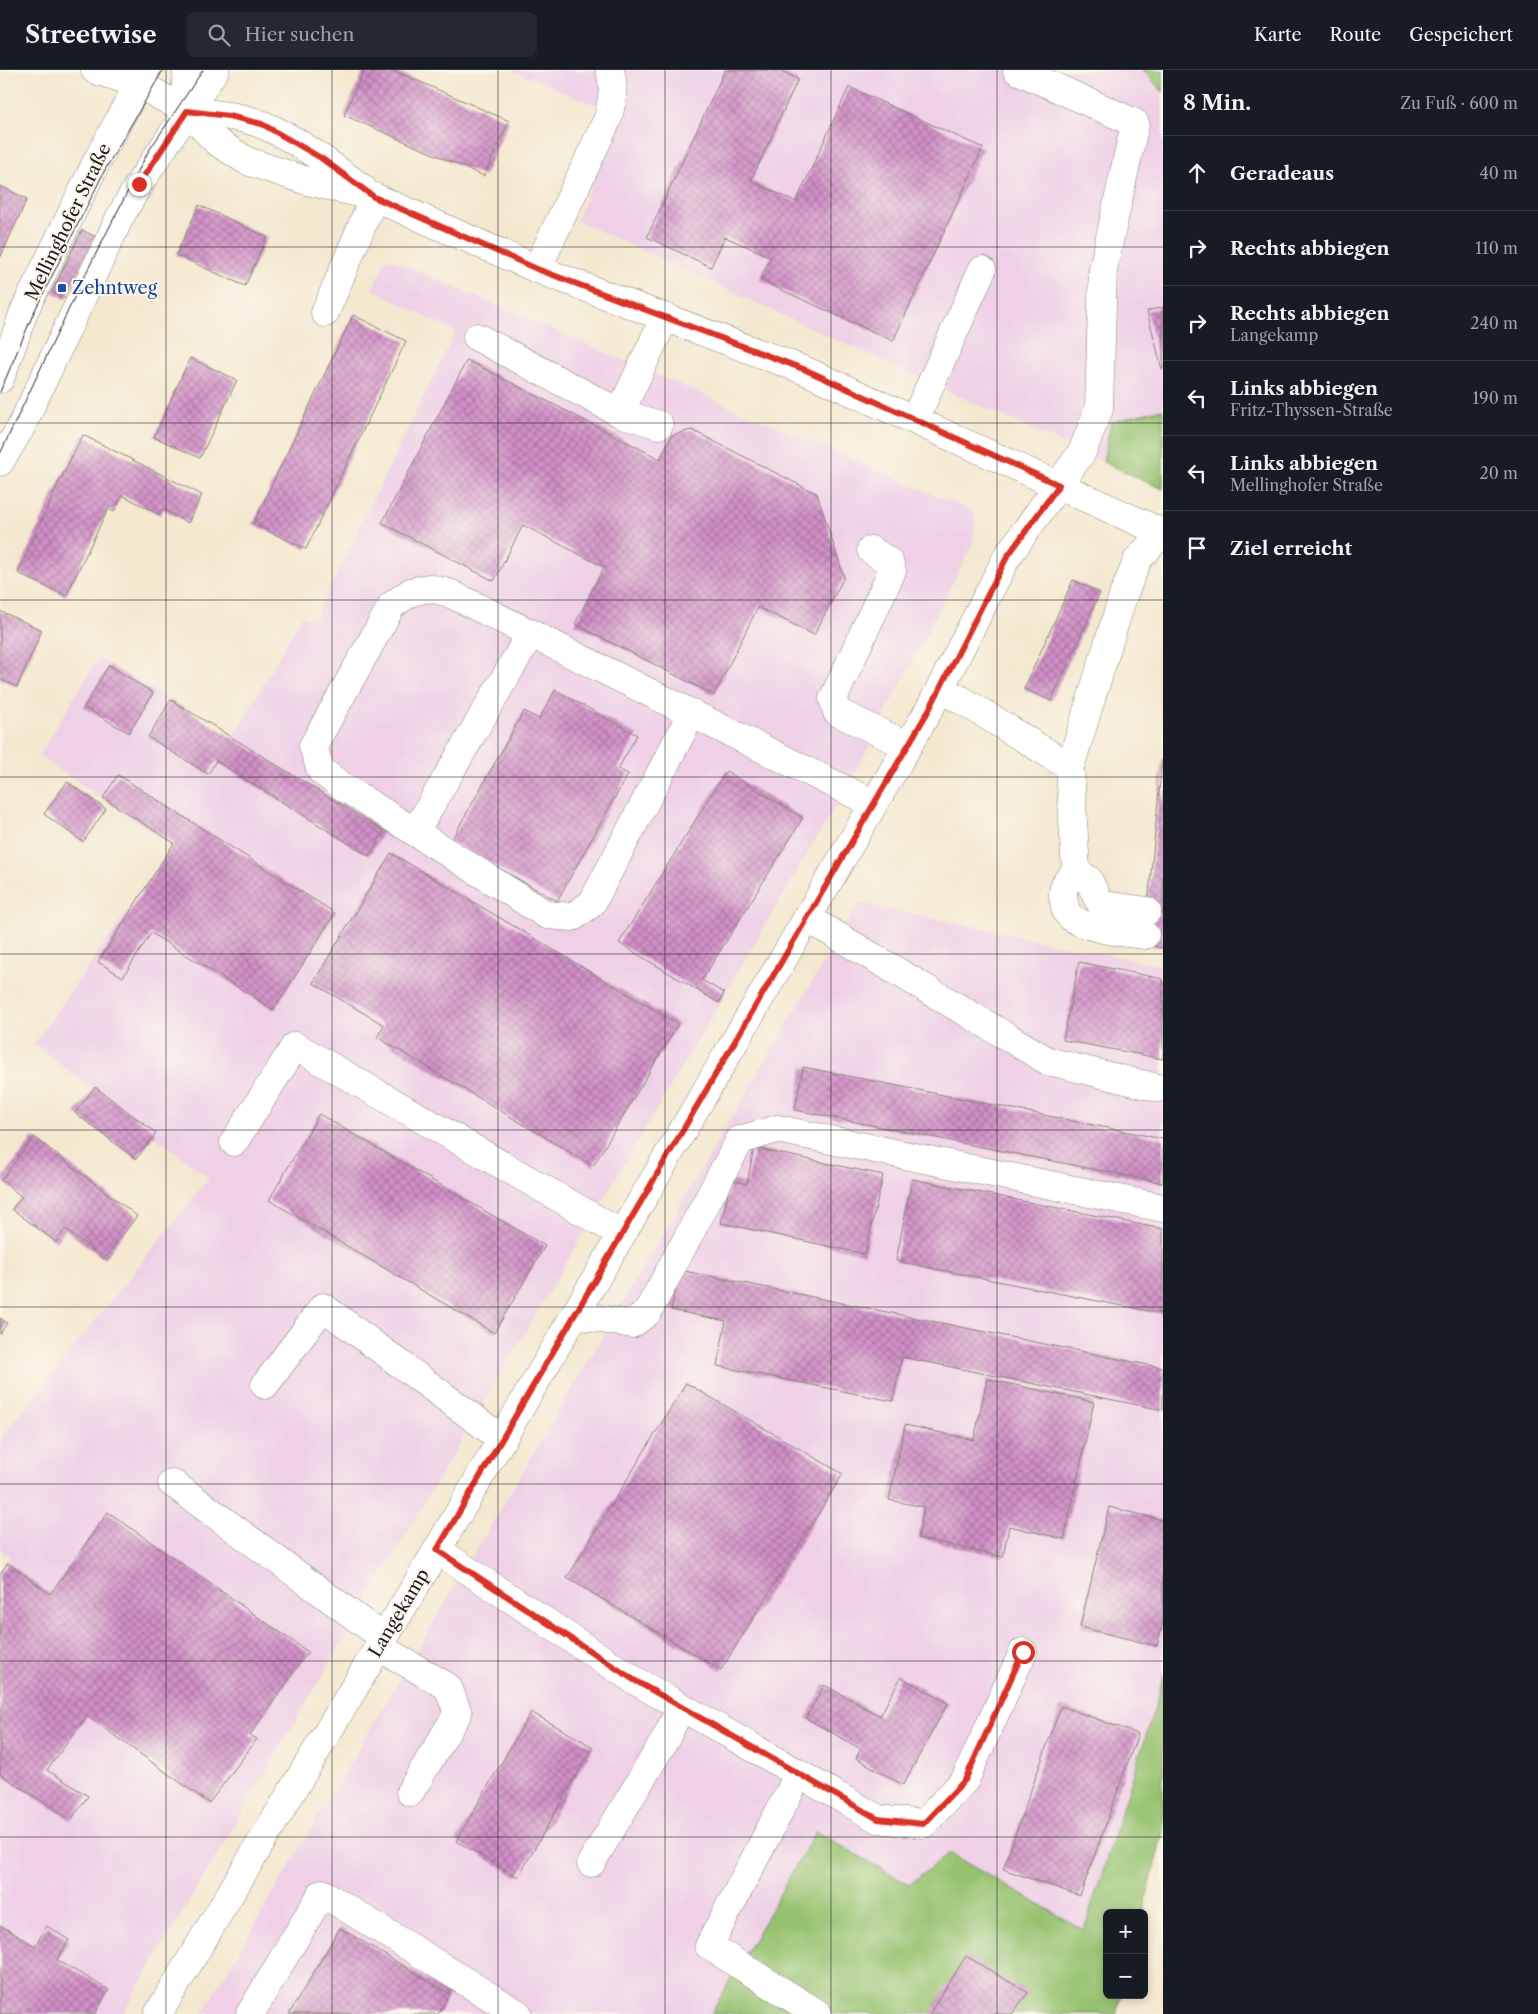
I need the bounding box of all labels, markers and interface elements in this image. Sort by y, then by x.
search box [187,12,537,57]
text: Streetwise [25,20,157,49]
icon: search [205,21,233,49]
text: Hier suchen [245,23,354,46]
text: Karte [1254,24,1302,46]
text: Route [1330,24,1381,46]
text: Gespeichert [1409,24,1513,46]
text: 8 Min. [1183,90,1251,115]
text: Zu Fuß · 600 m [1400,93,1518,113]
street label: Mellinghofer Straße [20,140,116,304]
icon: ahead [1183,159,1211,187]
text: Geradeaus [1230,162,1334,185]
text: 40 m [1479,163,1518,183]
route end [128,173,151,196]
icon: right [1183,234,1211,262]
text: Rechts abbiegen [1230,237,1390,260]
text: 110 m [1475,238,1518,258]
place label: Zehntweg [72,277,158,299]
marker: Zehntweg [56,282,68,294]
text: Rechts abbiegen [1230,302,1390,325]
icon: right [1183,309,1211,337]
text: 240 m [1470,313,1518,333]
text: Langekamp [1230,325,1318,345]
text: Links abbiegen [1230,377,1378,400]
icon: left [1183,384,1211,412]
text: 190 m [1473,388,1518,408]
text: Fritz-Thyssen-Straße [1230,400,1393,420]
text: Links abbiegen [1230,452,1378,475]
icon: left [1183,459,1211,487]
text: 20 m [1479,463,1518,483]
text: Mellinghofer Straße [1230,475,1383,495]
icon: arrive [1183,534,1211,562]
text: Ziel erreicht [1230,537,1352,560]
street label: Langekamp [364,1565,434,1661]
route start [1012,1641,1035,1664]
map controls [1103,1909,1148,1999]
button: + [1103,1909,1148,1954]
button: − [1103,1954,1148,1999]

